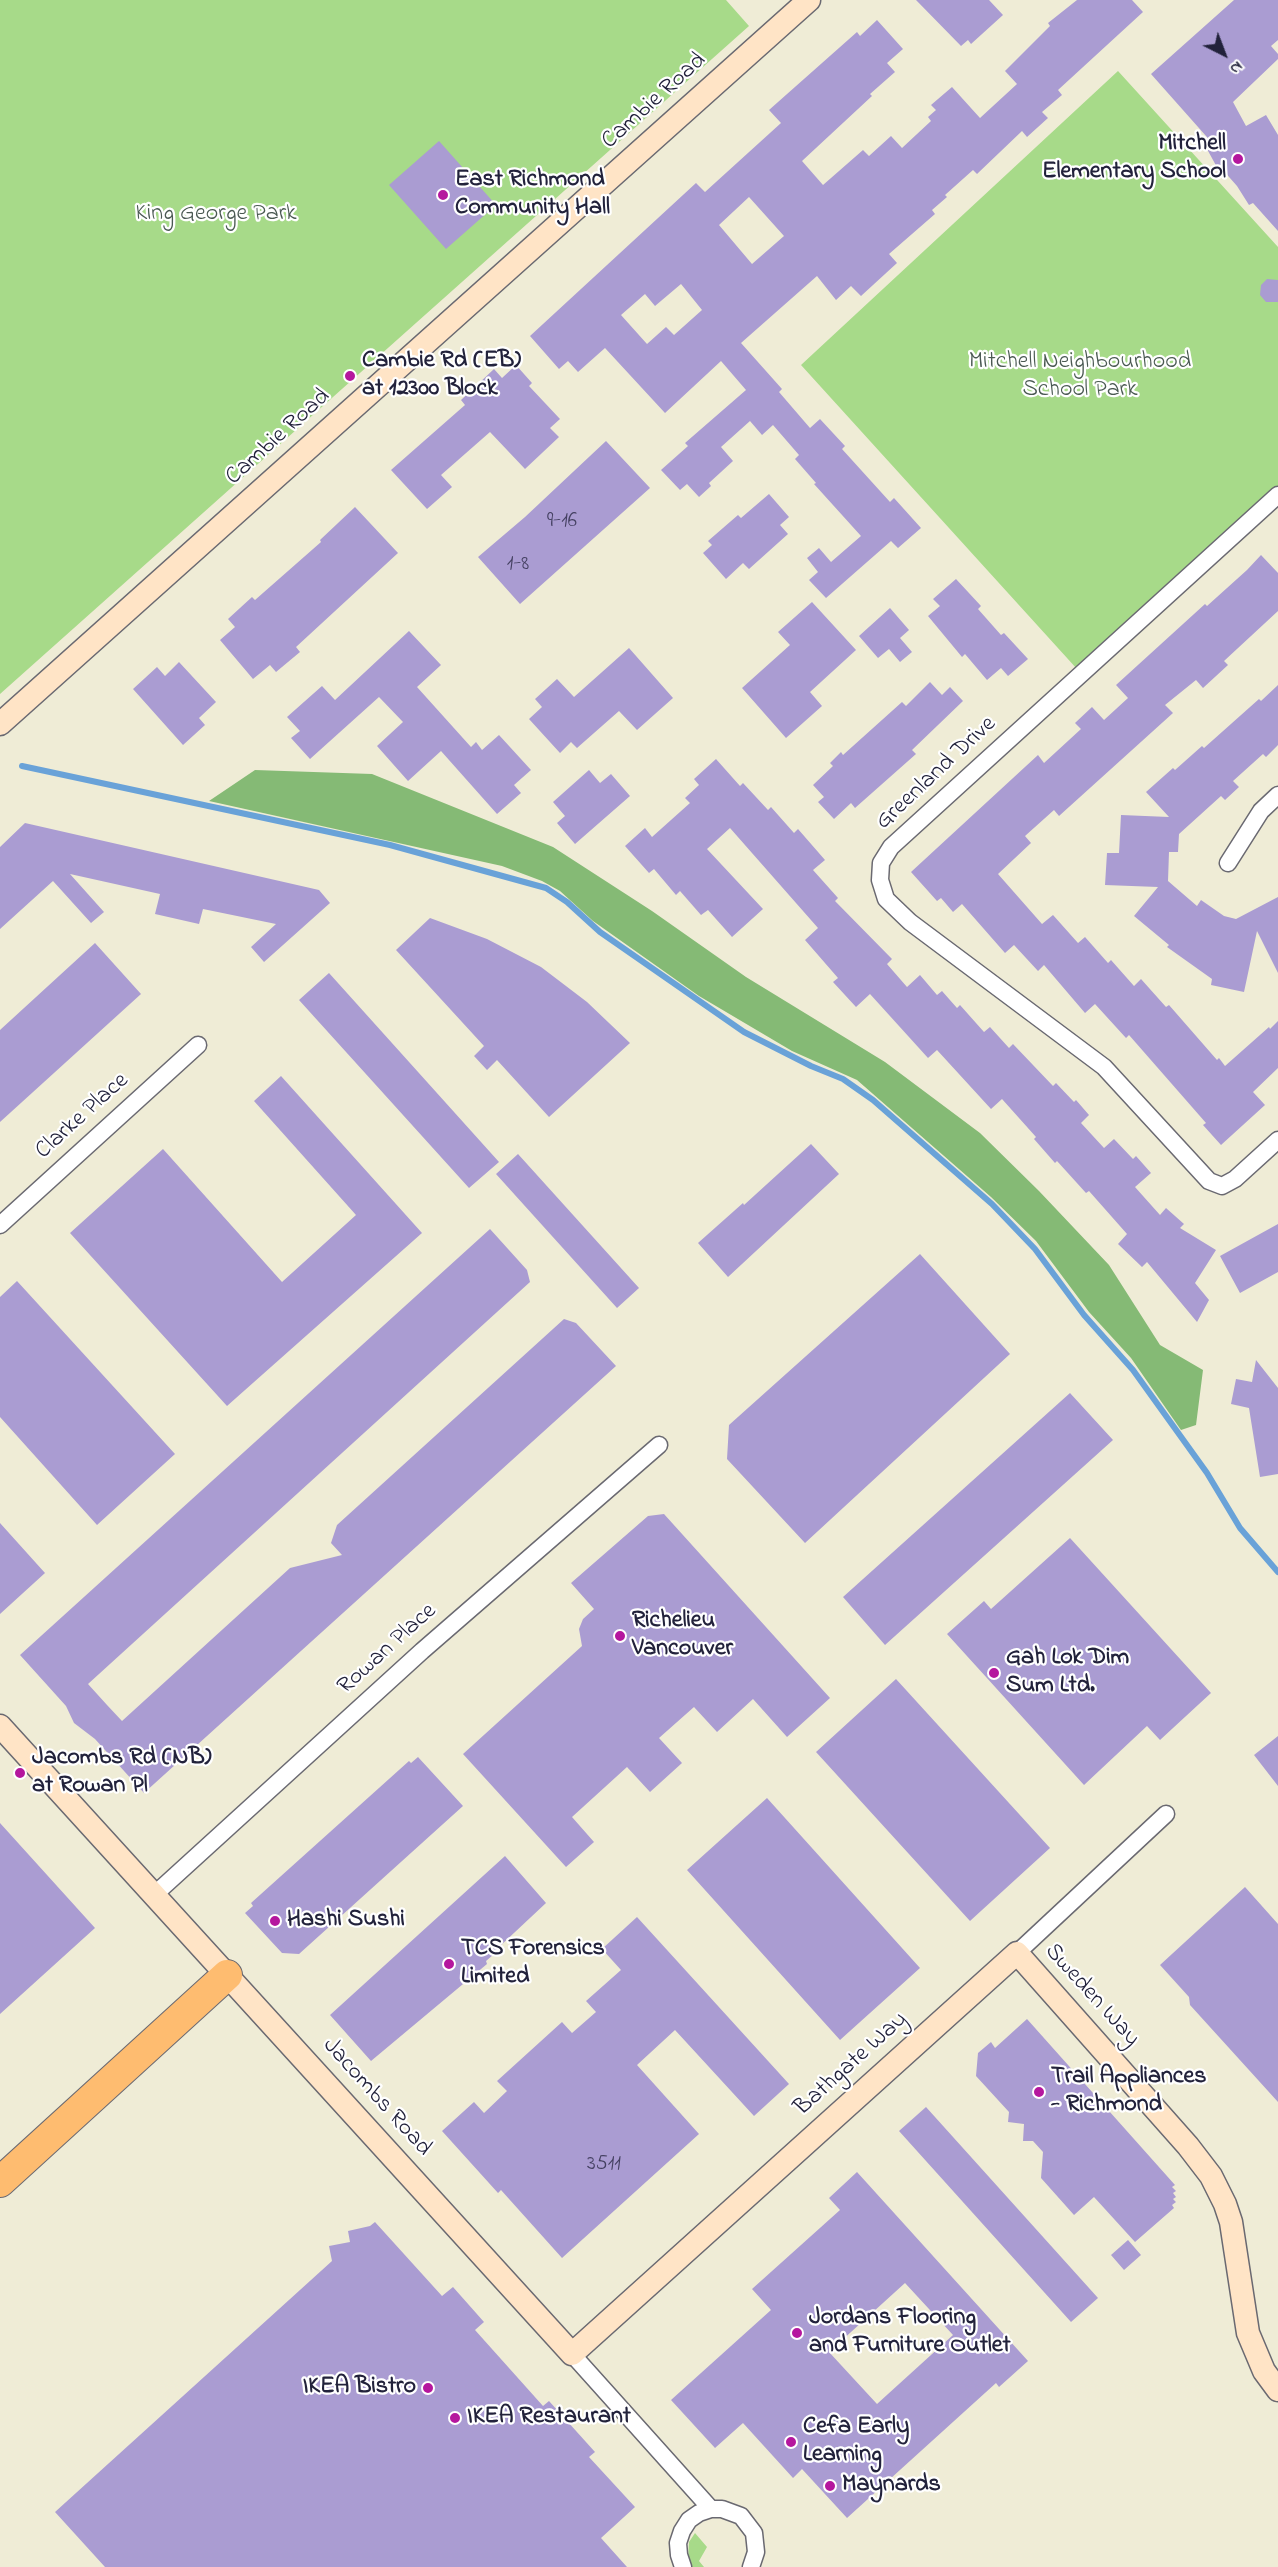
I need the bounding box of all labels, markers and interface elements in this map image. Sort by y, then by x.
north arrow [1194,24,1254,84]
street label: Cambie Road [597,48,713,156]
text: N [1224,55,1248,80]
place label: Mitchell Elementary School [1042,131,1226,187]
marker: Mitchell Elementary School [1231,152,1245,166]
place label: East Richmond Community Hall [455,167,610,223]
marker: East Richmond Community Hall [436,188,450,202]
park label: King George Park [135,201,297,229]
place label: Cambie Rd (EB) at 12300 Block [362,348,521,404]
park label: Mitchell Neighbourhood School Park [969,349,1191,405]
marker: Cambie Rd (EB) at 12300 Block [343,369,357,383]
street label: Cambie Road [221,384,337,492]
house number: 9-16 [547,510,577,536]
house number: 1-8 [507,553,529,579]
street label: Greenland Drive [871,711,1003,837]
street label: Clarke Place [30,1068,136,1166]
street label: Rowan Place [333,1598,443,1702]
place label: Richelieu Vancouver [632,1608,733,1664]
marker: Richelieu Vancouver [613,1629,627,1643]
place label: Gah Lok Dim Sum Ltd. [1006,1645,1129,1701]
marker: Gah Lok Dim Sum Ltd. [987,1666,1001,1680]
place label: Jacombs Rd (NB) at Rowan Pl [32,1745,212,1801]
marker: Jacombs Rd (NB) at Rowan Pl [13,1766,27,1780]
place label: Hashi Sushi [287,1907,405,1935]
marker: Hashi Sushi [268,1914,282,1928]
place label: TCS Forensics Limited [461,1936,605,1992]
street label: Sweden Way [1037,1938,1145,2054]
marker: TCS Forensics Limited [442,1957,456,1971]
street label: Bathgate Way [790,2007,914,2123]
street label: Jacombs Road [315,2033,437,2163]
place label: Trail Appliances - Richmond [1051,2064,1206,2120]
marker: Trail Appliances - Richmond [1032,2085,1046,2099]
house number: 3511 [587,2153,621,2179]
place label: Jordans Flooring and Furniture Outlet [809,2305,1011,2361]
marker: Jordans Flooring and Furniture Outlet [790,2326,804,2340]
place label: IKEA Bistro [303,2374,416,2402]
marker: IKEA Bistro [421,2381,435,2395]
place label: IKEA Restaurant [467,2404,631,2432]
marker: IKEA Restaurant [448,2411,462,2425]
place label: Cefa Early Learning [803,2414,909,2470]
marker: Cefa Early Learning [784,2435,798,2449]
place label: Maynards [842,2472,941,2500]
marker: Maynards [823,2479,837,2493]

